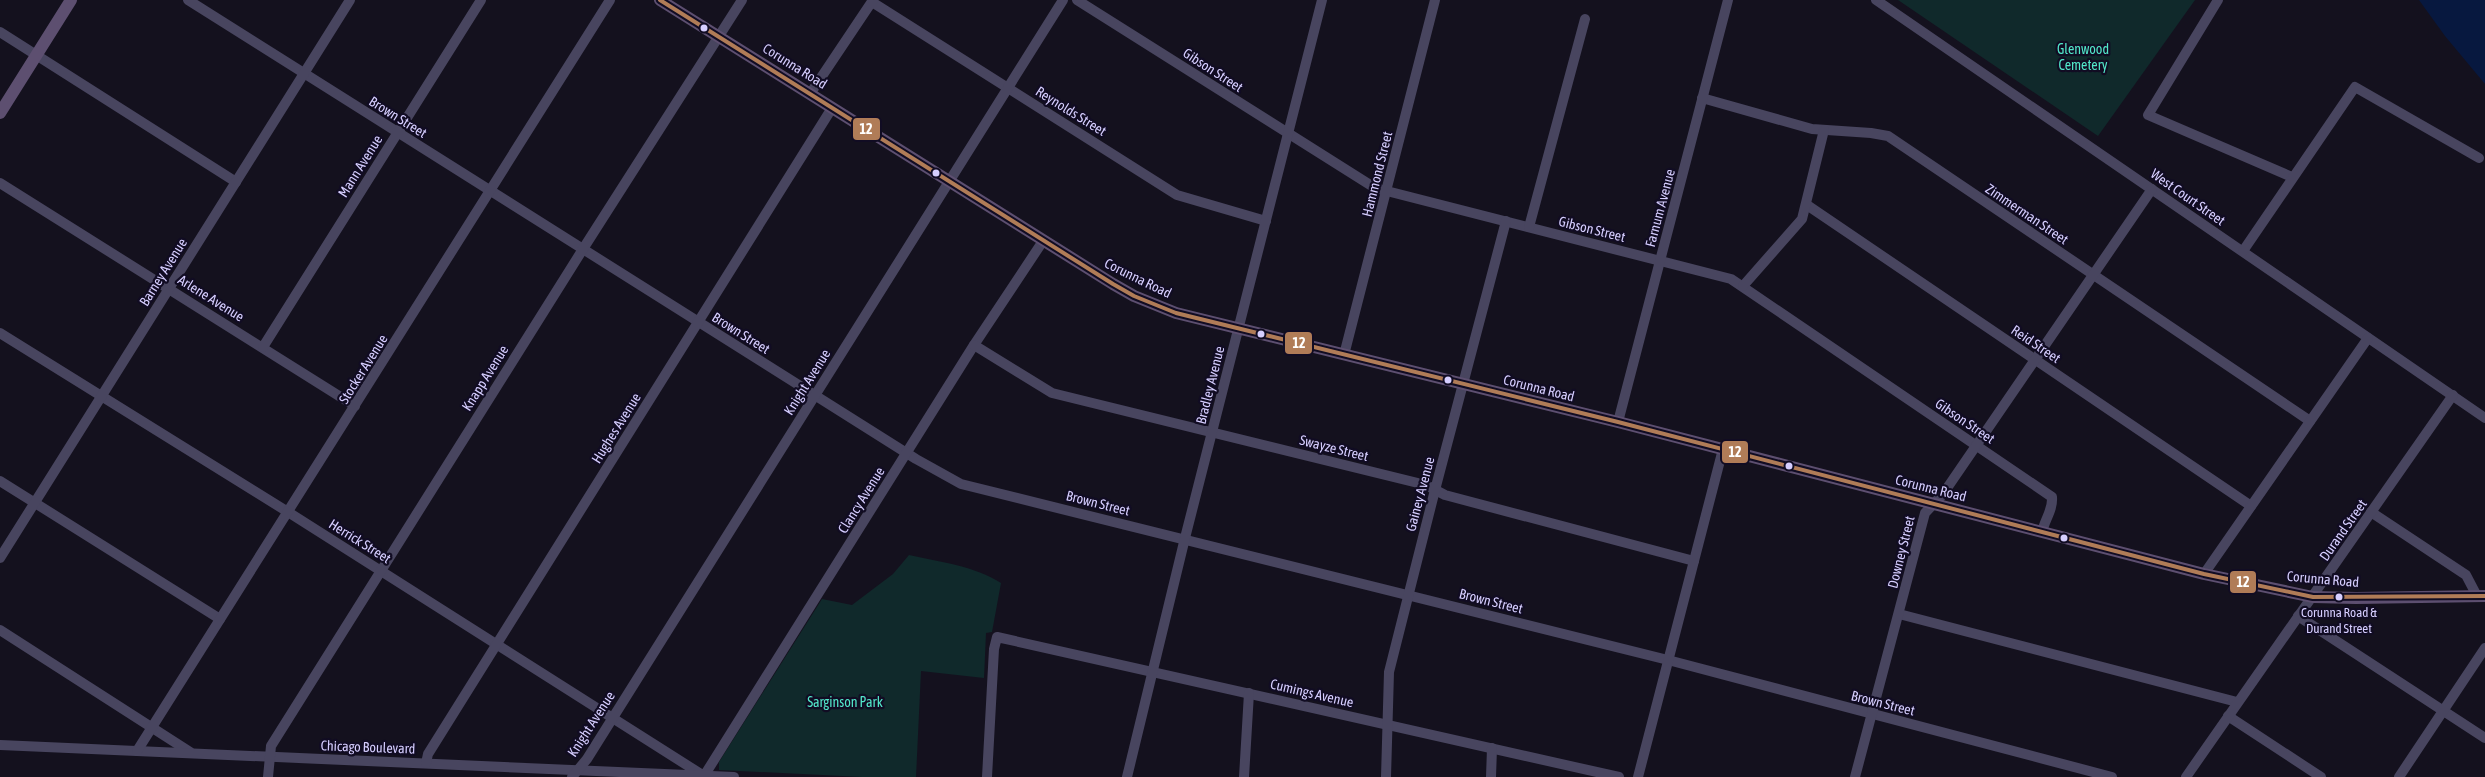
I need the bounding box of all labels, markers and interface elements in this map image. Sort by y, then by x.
unlabelled marker [699,23,709,33]
street label: Corunna Road [760,40,830,92]
park label: Glenwood Cemetery [2057,41,2109,73]
street label: Gibson Street [1180,45,1246,95]
street label: Reynolds Street [1033,83,1109,139]
street label: Brown Street [366,93,430,141]
line badge: 12 [852,117,881,141]
text: 12 [859,121,873,137]
street label: Hammond Street [1359,130,1395,218]
street label: Mann Avenue [335,132,385,200]
street label: West Court Street [2148,165,2228,229]
street label: Farnum Avenue [1642,167,1678,249]
unlabelled marker [931,168,941,178]
street label: Zimmerman Street [1983,180,2071,248]
street label: Gibson Street [1557,213,1627,245]
street label: Barney Avenue [136,235,190,309]
street label: Corunna Road [1102,255,1174,301]
street label: Arlene Avenue [175,271,247,325]
street label: Brown Street [709,309,773,357]
street label: Reid Street [2008,322,2064,366]
unlabelled marker [1256,329,1266,339]
street label: Stocker Avenue [335,331,391,407]
line badge: 12 [1284,331,1313,355]
text: 12 [1292,335,1306,351]
street label: Knapp Avenue [459,342,511,414]
street label: Bradley Avenue [1193,344,1227,426]
street label: Knight Avenue [781,346,833,418]
street label: Corunna Road [1502,371,1576,405]
unlabelled marker [1443,375,1453,385]
street label: Hughes Avenue [588,390,644,466]
street label: Gibson Street [1932,395,1998,447]
street label: Swayze Street [1298,432,1370,464]
line badge: 12 [1721,440,1749,464]
text: 12 [1728,444,1742,460]
street label: Gainey Avenue [1402,455,1438,533]
unlabelled marker [1784,461,1794,471]
street label: Clancy Avenue [834,464,888,536]
street label: Corunna Road [1894,471,1968,505]
street label: Brown Street [1065,487,1131,519]
street label: Durand Street [2316,496,2370,564]
street label: Downey Street [1884,514,1918,590]
street label: Herrick Street [326,516,394,566]
unlabelled marker [2059,533,2069,543]
street label: Corunna Road [2286,568,2360,590]
line badge: 12 [2229,570,2257,594]
text: 12 [2236,574,2250,590]
street label: Brown Street [1458,585,1524,617]
marker: Corunna Road & Durand Street [2334,592,2344,602]
place label: Corunna Road & Durand Street [2301,605,2377,636]
street label: Cumings Avenue [1269,676,1355,710]
street label: Brown Street [1850,687,1916,719]
street label: Knight Avenue [564,688,618,760]
park label: Sarginson Park [807,694,883,710]
street label: Chicago Boulevard [320,737,416,757]

